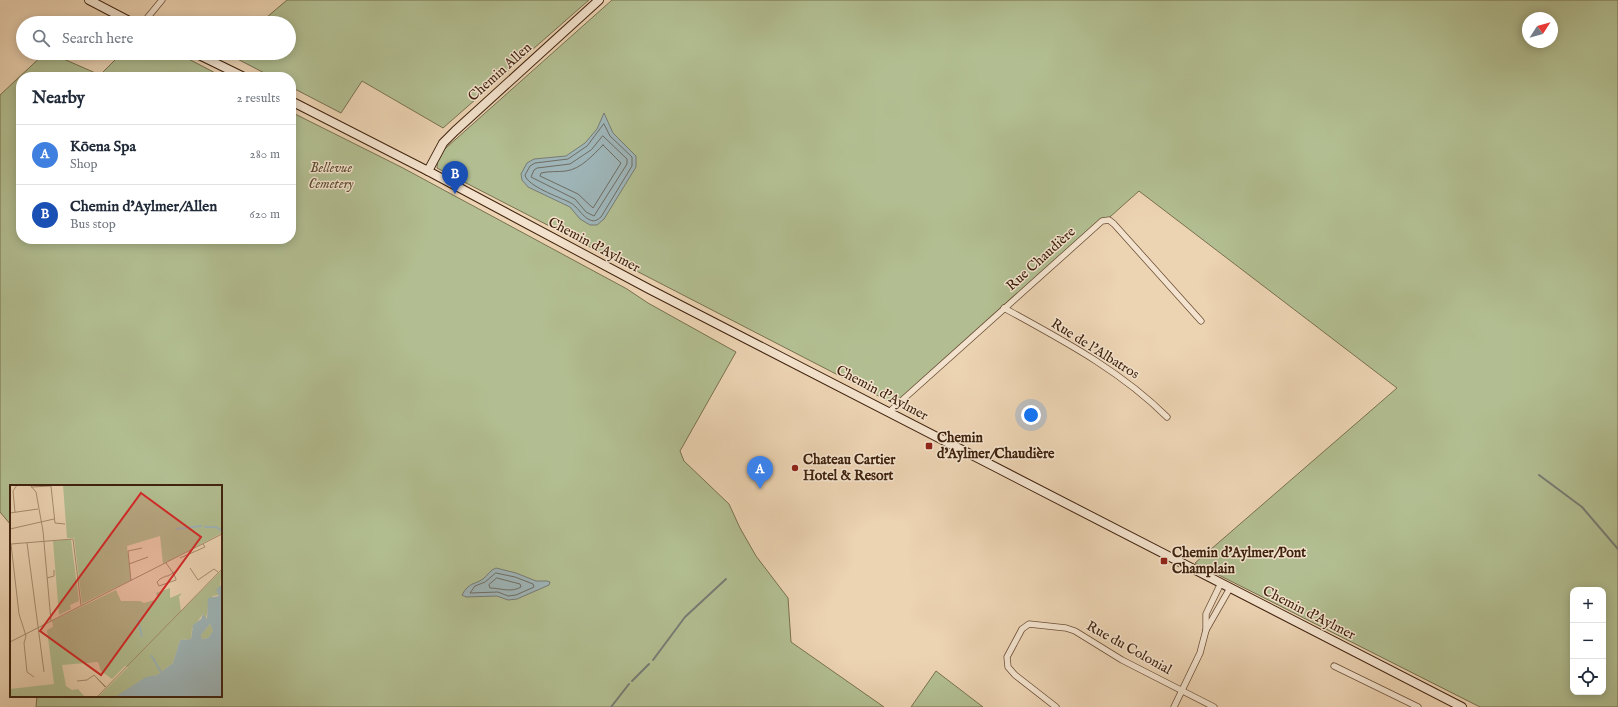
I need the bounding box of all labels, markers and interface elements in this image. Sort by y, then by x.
north arrow [1522,12,1558,48]
search box [16,16,296,60]
icon: search [30,27,52,49]
text: Search here [62,29,133,48]
street label: Chemin Allen [464,38,536,105]
text: Nearby [32,88,85,109]
text: 2 results [236,90,280,107]
text: Kōena Spa [70,137,136,156]
text: A [41,146,49,163]
text: 280 m [250,146,280,163]
text: Shop [70,156,98,173]
park label: Bellevue Cemetery [308,159,354,193]
pin: B [442,161,468,194]
text: Chemin d'Aylmer/Allen [70,197,217,216]
text: B [41,206,49,223]
text: 620 m [249,206,280,223]
street label: Chemin d'Aylmer [545,213,643,277]
text: Bus stop [70,216,116,233]
street label: Rue Chaudière [1003,223,1080,295]
street label: Rue de l'Albatros [1048,315,1143,383]
street label: Chemin d'Aylmer [833,361,931,425]
your location [1021,405,1041,425]
place label: Chemin d'Aylmer/Chaudière [937,429,1055,463]
marker: Chemin d'Aylmer/Chaudière [924,441,934,451]
place label: Chateau Cartier Hotel & Resort [803,451,896,485]
pin: A [747,456,773,489]
marker: Chateau Cartier Hotel & Resort [790,463,800,473]
inset map [10,485,222,697]
place label: Chemin d'Aylmer/Pont Champlain [1172,544,1306,578]
marker: Chemin d'Aylmer/Pont Champlain [1159,556,1169,566]
street label: Chemin d'Aylmer [1260,582,1358,644]
map controls [1570,587,1606,695]
button: + [1570,587,1606,623]
street label: Rue du Colonial [1083,617,1175,679]
button: − [1570,623,1606,659]
button: locate [1570,659,1606,695]

